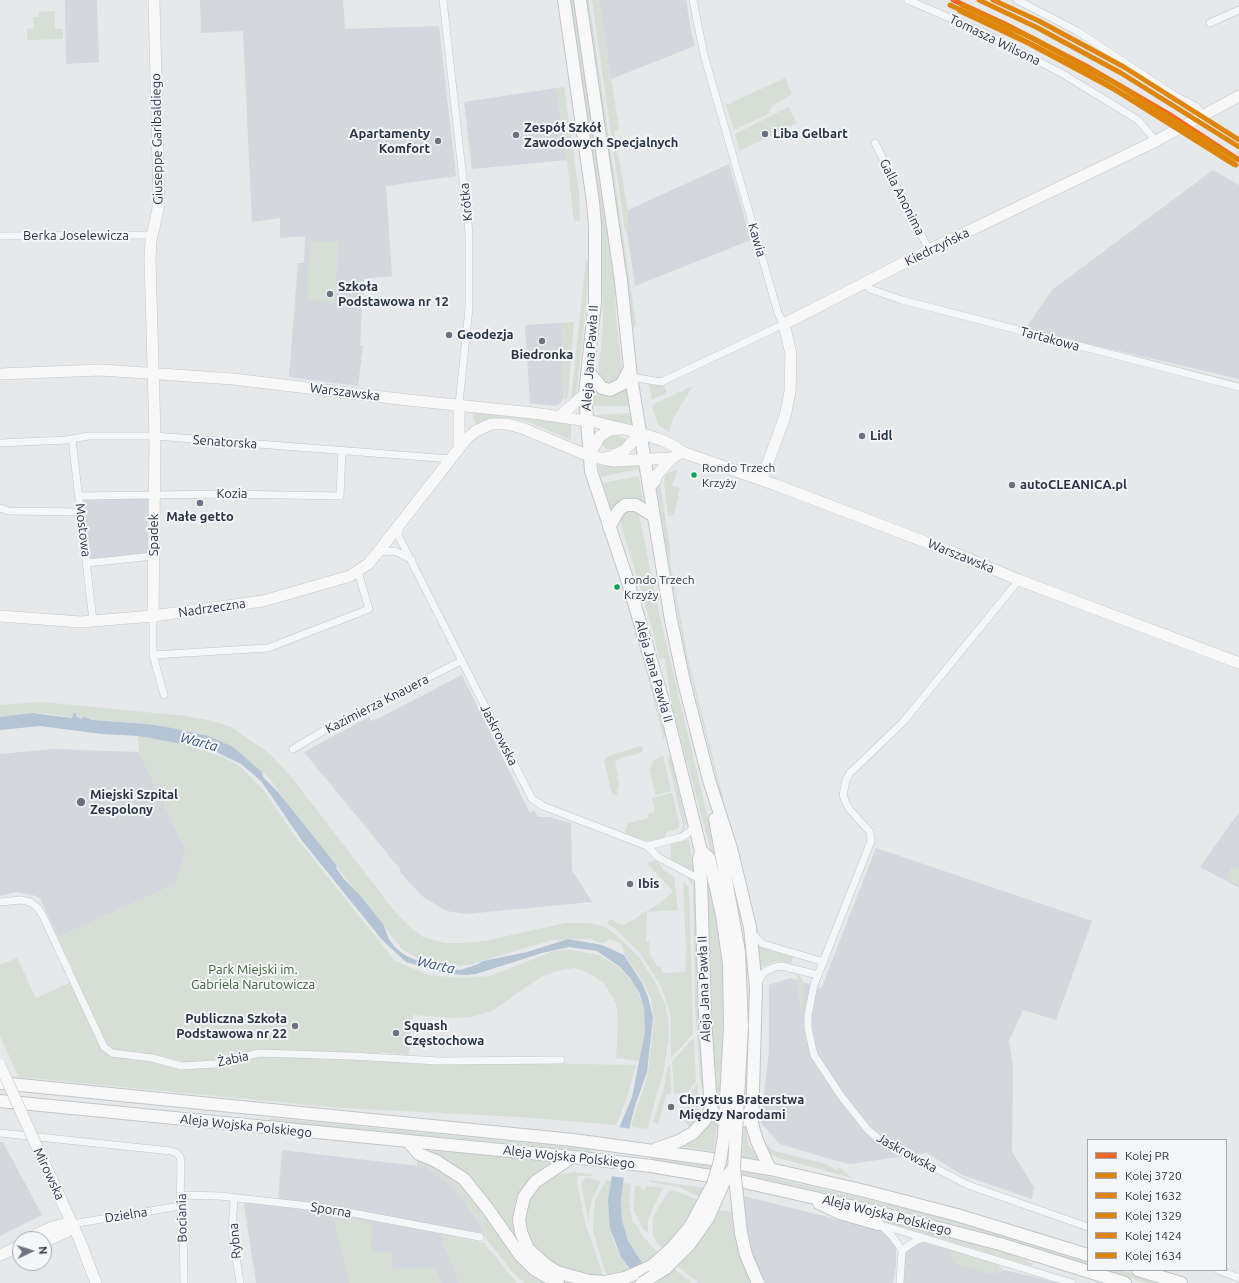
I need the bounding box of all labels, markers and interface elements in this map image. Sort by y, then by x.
street label: Tomasza Wilsona [947,11,1043,69]
street label: Giuseppe Garibaldiego [148,73,166,205]
place label: Zespół Szkół Zawodowych Specjalnych [524,120,678,151]
place label: Apartamenty Komfort [349,126,430,157]
place label: Liba Gelbart [773,126,848,142]
marker: Liba Gelbart [760,129,770,139]
marker: Zespół Szkół Zawodowych Specjalnych [511,130,521,140]
marker: Apartamenty Komfort [433,136,443,146]
street label: Galla Anonima [876,156,928,238]
street label: Krótka [456,182,476,222]
street label: Kawia [745,221,769,259]
street label: Kiedrzyńska [902,225,972,269]
street label: Berka Joselewicza [23,228,129,244]
place label: Szkoła Podstawowa nr 12 [338,279,449,310]
marker: Szkoła Podstawowa nr 12 [325,289,335,299]
street label: Aleja Jana Pawła II [579,304,601,412]
street label: Tartakowa [1019,324,1081,354]
place label: Geodezja [457,327,514,343]
marker: Geodezja [444,330,454,340]
marker: Biedronka [537,336,547,346]
place label: Biedronka [511,347,573,363]
street label: Warszawska [309,380,381,404]
place label: Lidl [870,428,892,444]
marker: Lidl [857,431,867,441]
street label: Senatorska [192,432,258,452]
place label: Rondo Trzech Krzyży [702,461,775,489]
marker: Rondo Trzech Krzyży [689,470,699,480]
place label: autoCLEANICA.pl [1020,477,1127,493]
marker: autoCLEANICA.pl [1007,480,1017,490]
street label: Kozia [216,486,248,502]
marker: Małe getto [195,498,205,508]
street label: Mostowa [72,502,94,558]
place label: Małe getto [166,509,234,525]
street label: Spadek [146,514,162,556]
street label: Warszawska [925,536,997,576]
place label: rondo Trzech Krzyży [624,573,694,601]
marker: rondo Trzech Krzyży [612,582,622,592]
street label: Nadrzeczna [177,596,247,620]
street label: Aleja Jana Pawła II [632,618,676,724]
street label: Kazimierza Knauera [323,671,431,737]
street label: Jaskrowska [477,702,521,768]
water label: Warta [178,729,220,755]
place label: Miejski Szpital Zespolony [90,787,178,818]
marker: Miejski Szpital Zespolony [75,796,87,808]
place label: Ibis [638,876,659,892]
marker: Ibis [625,879,635,889]
street label: Aleja Jana Pawła II [694,936,714,1042]
water label: Warta [416,953,456,977]
park label: Park Miejski im. Gabriela Narutowicza [191,962,315,993]
place label: Publiczna Szkoła Podstawowa nr 22 [176,1011,287,1042]
place label: Squash Częstochowa [404,1018,484,1049]
marker: Publiczna Szkoła Podstawowa nr 22 [290,1021,300,1031]
marker: Squash Częstochowa [391,1028,401,1038]
street label: Żabia [216,1048,250,1070]
place label: Chrystus Braterstwa Między Narodami [679,1092,804,1123]
marker: Chrystus Braterstwa Między Narodami [666,1102,676,1112]
street label: Aleja Wojska Polskiego [179,1111,313,1141]
street label: Jaskrowska [874,1130,940,1176]
legend [1087,1139,1227,1271]
street label: Aleja Wojska Polskiego [502,1142,636,1172]
street label: Mirowska [30,1145,68,1203]
text: Kolej PR [1125,1149,1169,1162]
text: Kolej 3720 [1125,1169,1182,1182]
text: Kolej 1632 [1125,1189,1182,1202]
street label: Aleja Wojska Polskiego [821,1191,953,1239]
street label: Bociania [174,1193,190,1243]
street label: Sporna [310,1199,352,1221]
street label: Dzielna [104,1204,148,1226]
text: Kolej 1329 [1125,1209,1182,1222]
street label: Rybna [226,1222,244,1260]
text: Kolej 1424 [1125,1229,1182,1242]
north arrow [12,1231,52,1271]
text: N [37,1246,49,1255]
text: Kolej 1634 [1125,1249,1182,1262]

